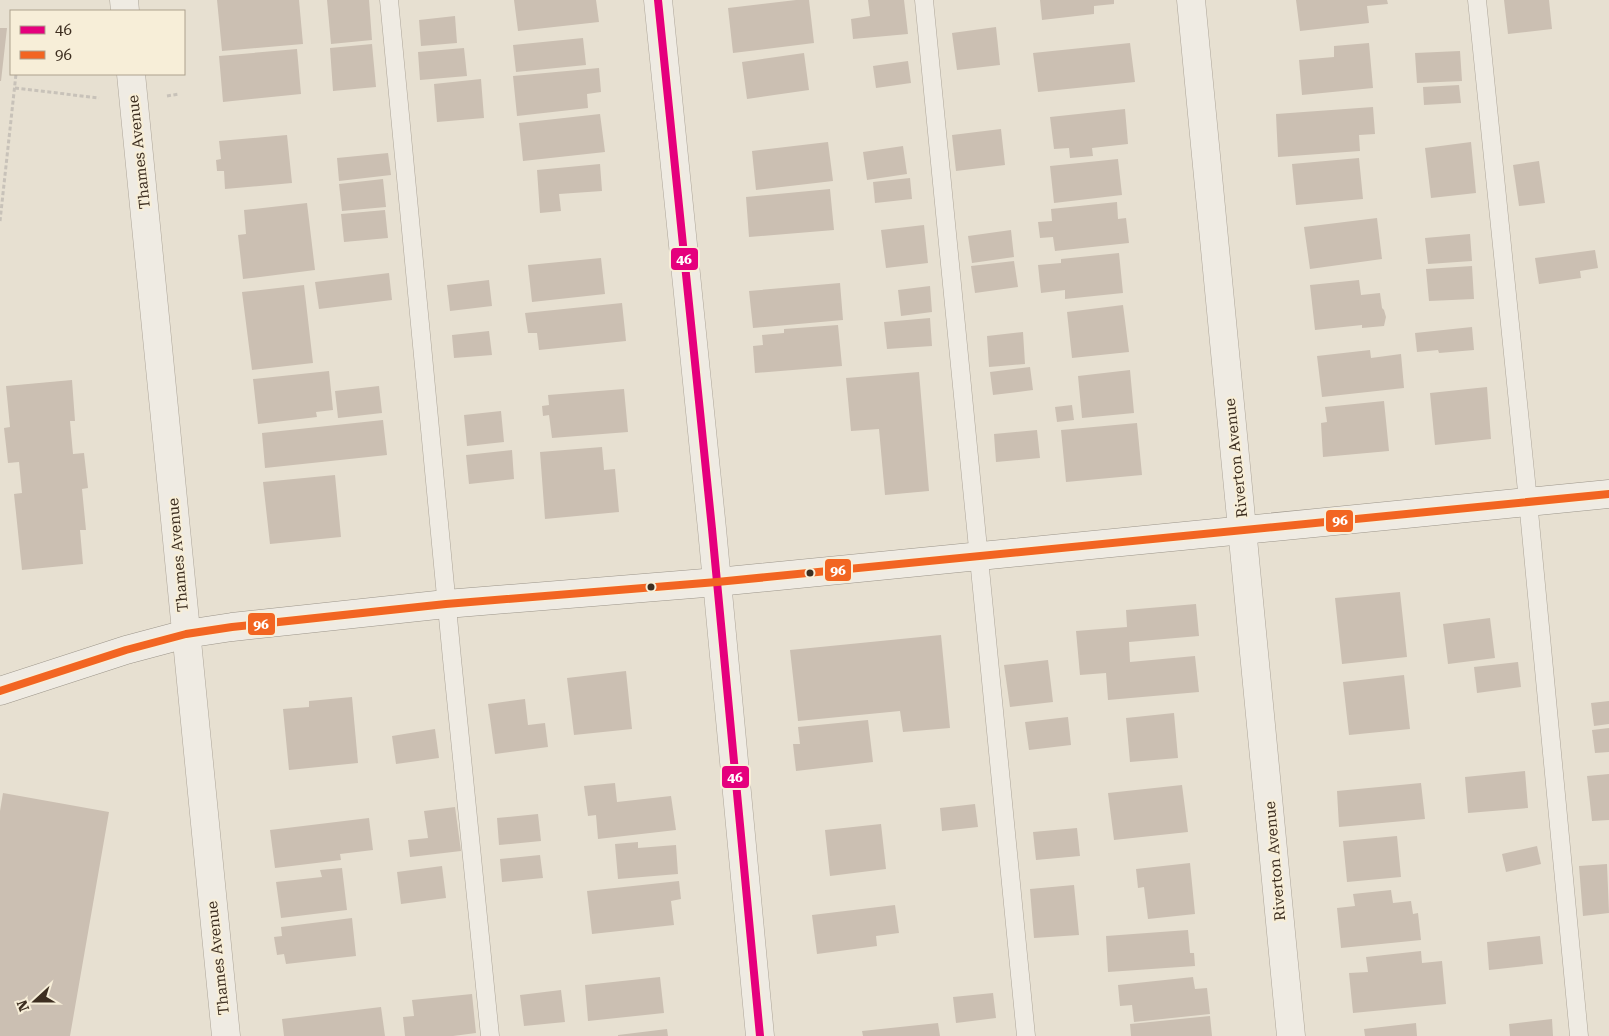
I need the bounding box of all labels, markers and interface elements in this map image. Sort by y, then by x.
legend [10,10,185,75]
text: 46 [55,21,72,39]
text: 96 [55,46,72,64]
street label: Thames Avenue [124,94,154,210]
line badge: 46 [670,247,699,271]
text: 46 [676,251,692,267]
street label: Riverton Avenue [1221,397,1251,519]
street label: Thames Avenue [164,497,192,613]
line badge: 96 [1325,509,1354,533]
text: 96 [1332,512,1348,528]
line badge: 96 [824,558,852,582]
text: 96 [830,562,846,578]
unlabelled marker [805,568,815,578]
unlabelled marker [646,582,656,592]
line badge: 96 [247,612,276,636]
text: 96 [253,616,269,632]
line badge: 46 [721,765,750,789]
text: 46 [727,769,743,785]
street label: Riverton Avenue [1261,800,1289,922]
street label: Thames Avenue [203,900,233,1016]
north arrow [10,976,60,1026]
text: N [13,998,32,1014]

